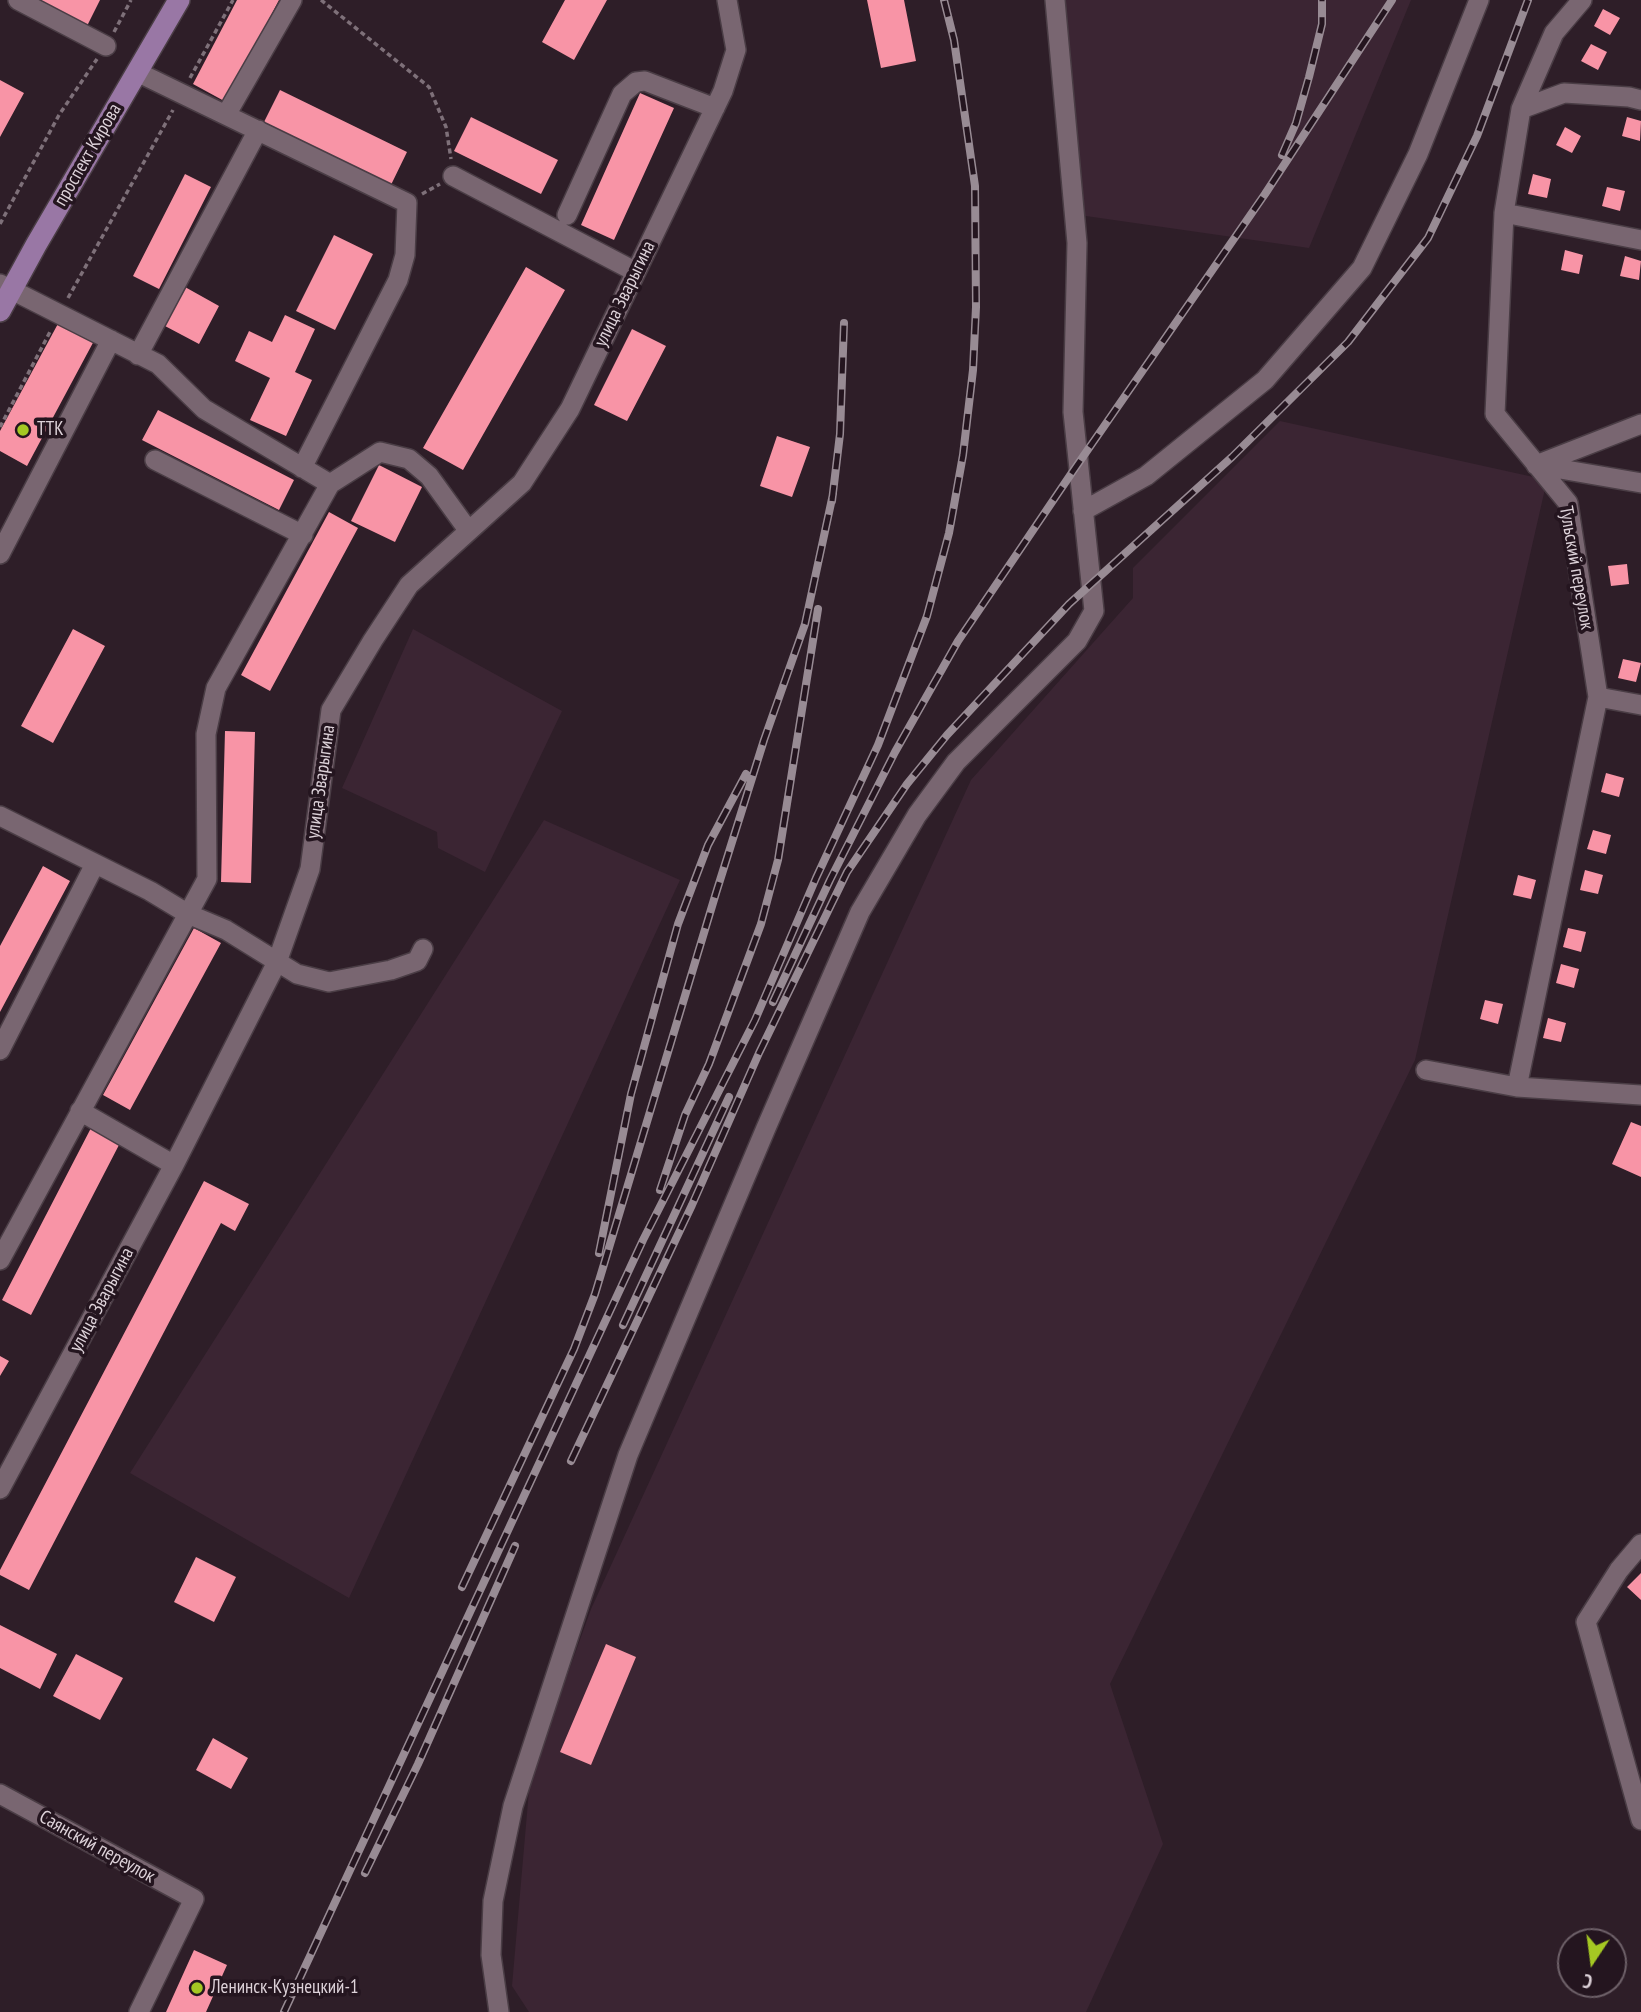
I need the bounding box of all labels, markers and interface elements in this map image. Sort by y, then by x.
street label: проспект Кирова [50,100,126,210]
street label: улица Зварыгина [590,237,660,351]
place label: ТТК [37,419,64,441]
marker: ТТК [15,422,31,438]
street label: Тульский переулок [1554,504,1598,632]
street label: улица Зварыгина [302,724,340,840]
street label: улица Зварыгина [65,1244,139,1356]
street label: Саянский переулок [35,1806,159,1888]
north arrow [1557,1928,1627,1998]
text: С [1581,1969,1595,1994]
place label: Ленинск-Кузнецкий-1 [211,1977,359,1999]
marker: Ленинск-Кузнецкий-1 [189,1980,205,1996]

